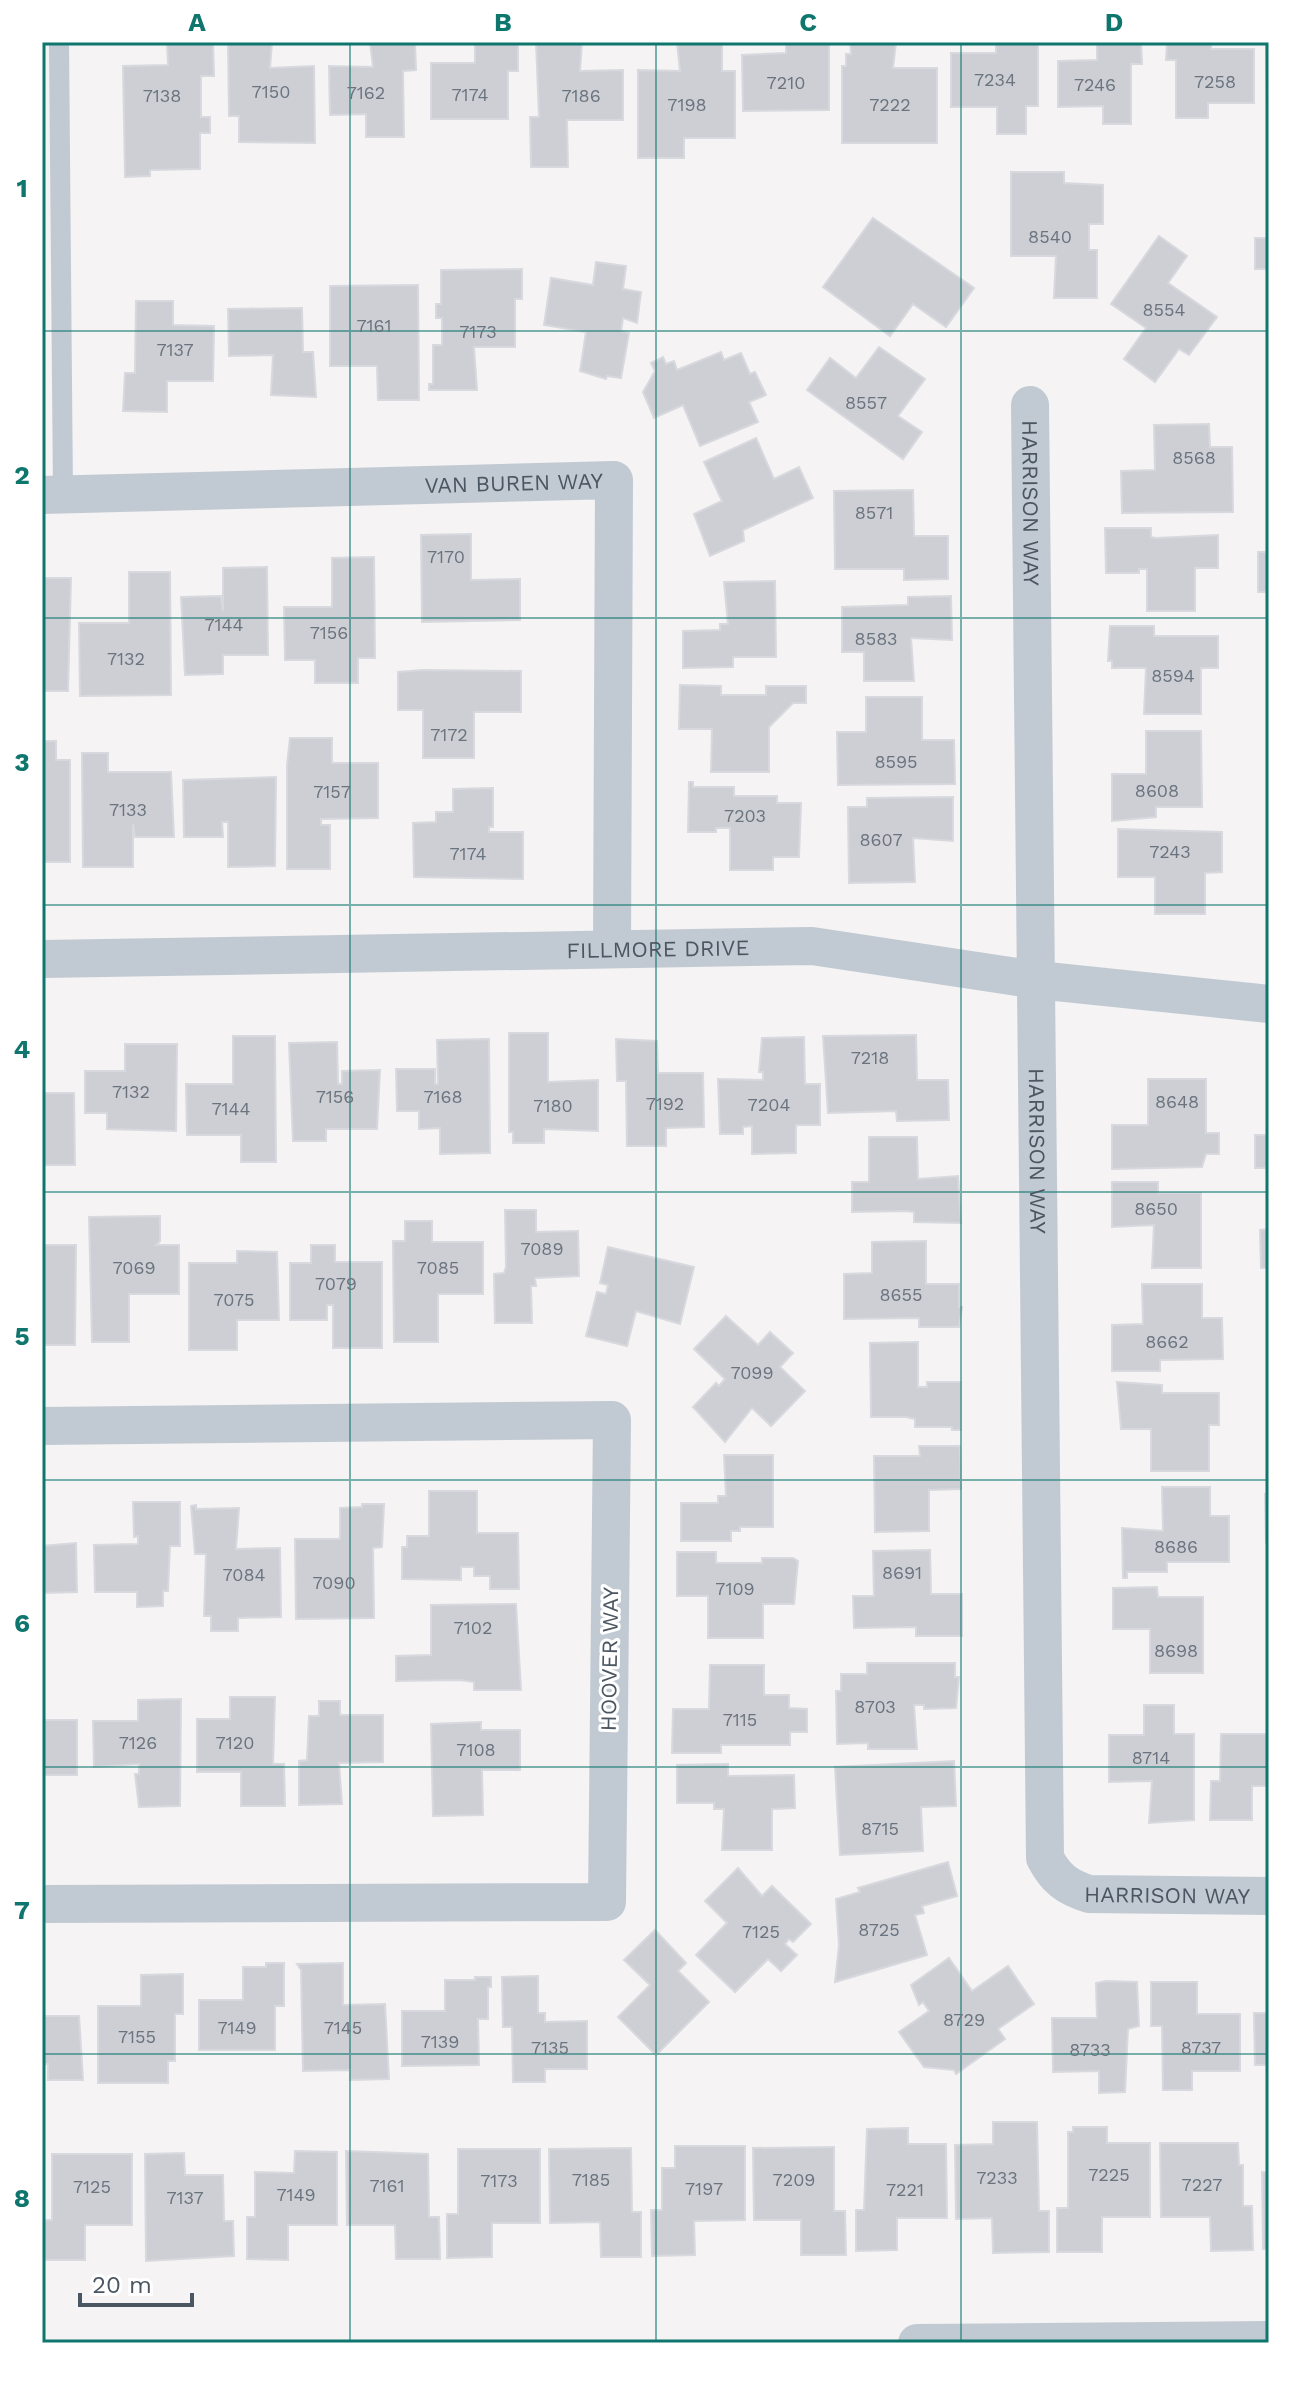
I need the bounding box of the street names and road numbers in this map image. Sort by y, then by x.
street label: HARRISON WAY [1017,420,1044,587]
street label: VAN BUREN WAY [424,468,604,498]
street label: FILLMORE DRIVE [566,935,750,963]
street label: HARRISON WAY [1024,1068,1051,1235]
street label: HOOVER WAY [596,1586,623,1731]
street label: HARRISON WAY [1084,1882,1251,1909]

